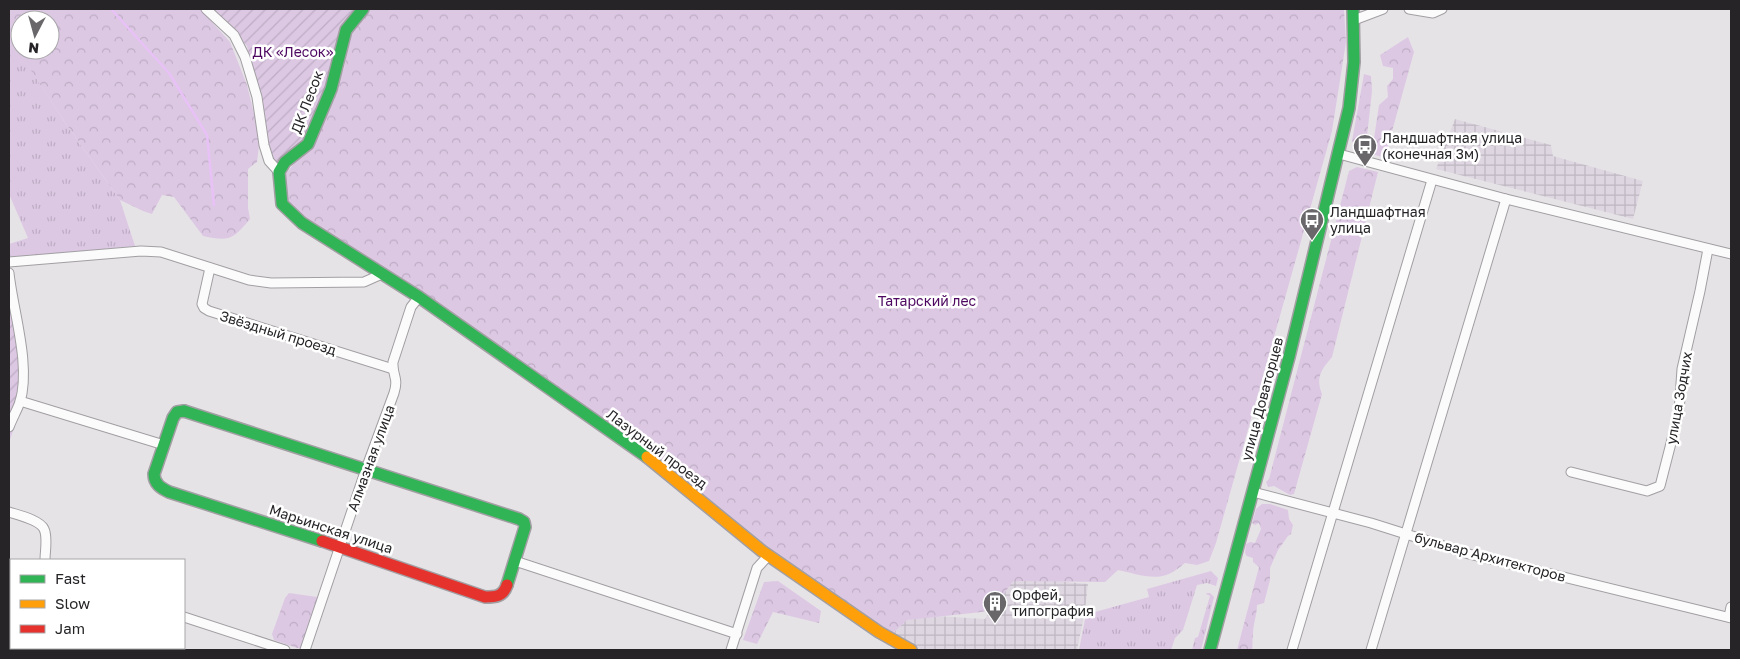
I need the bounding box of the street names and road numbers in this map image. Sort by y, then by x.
street label: ДК Лесок [287,68,326,136]
street label: Звёздный проезд [218,307,339,358]
street label: улица Доваторцев [1237,335,1286,462]
street label: улица Зодчих [1662,350,1695,446]
street label: Алмазная улица [343,402,398,513]
street label: Лазурный проезд [604,405,711,492]
street label: Марьинская улица [267,501,395,557]
street label: бульвар Архитекторов [1413,528,1568,585]

